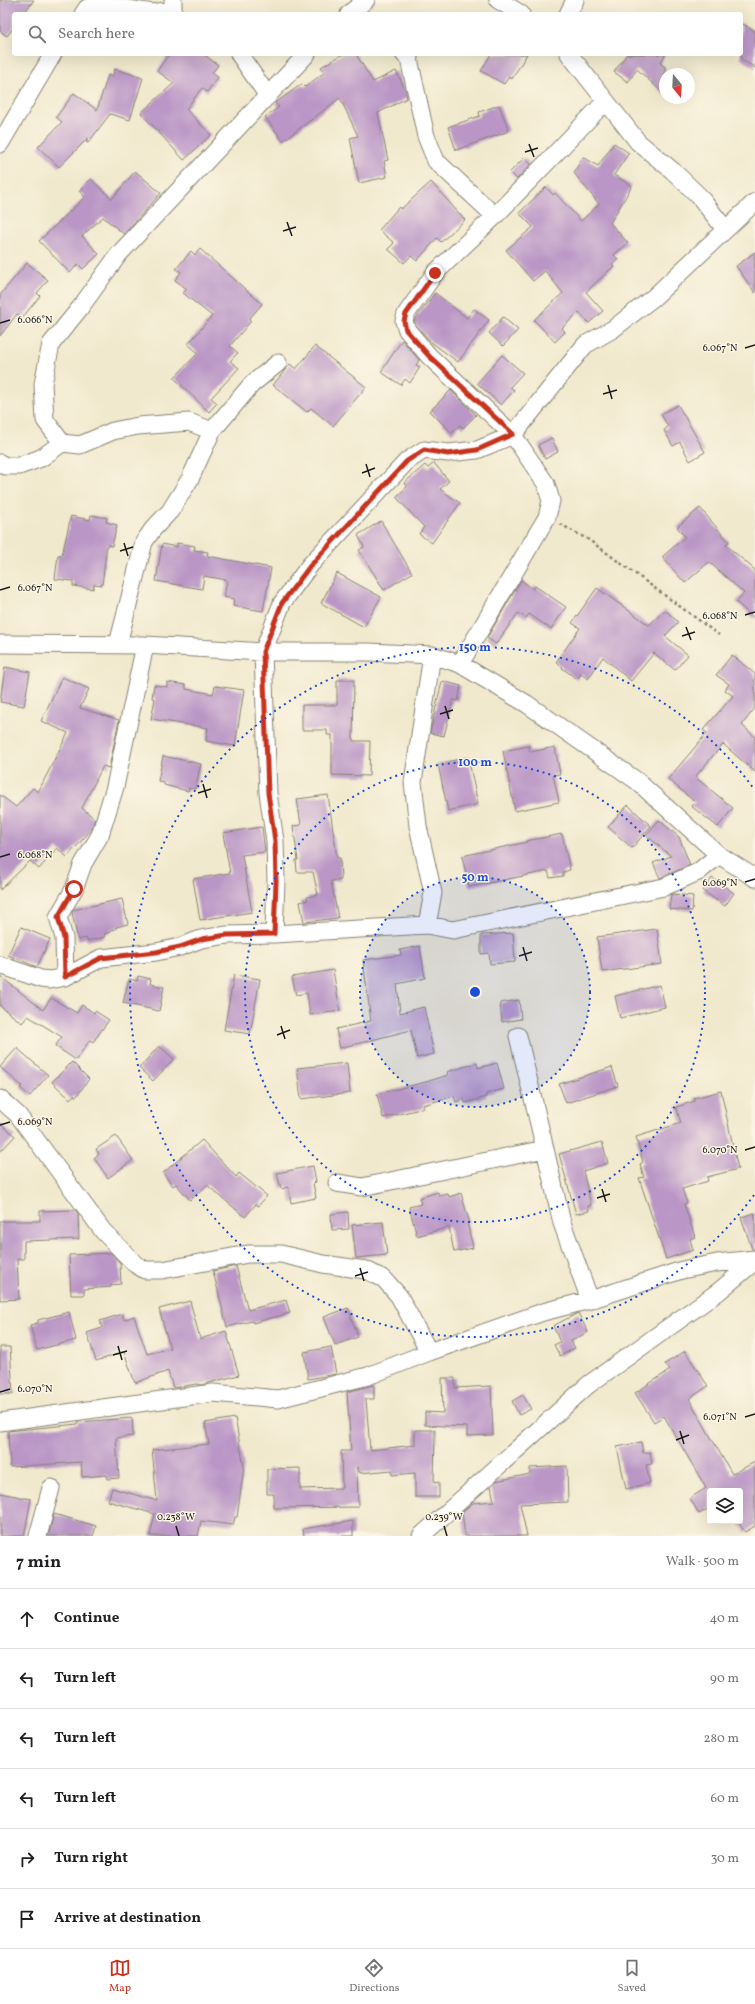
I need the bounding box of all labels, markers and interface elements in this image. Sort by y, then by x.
search box [12,12,743,56]
icon: search [26,23,48,45]
text: Search here [58,24,135,45]
north arrow [659,68,695,104]
route end [426,264,444,282]
text: 6.066°N [18,313,53,327]
text: 6.067°N [703,341,738,355]
text: 6.067°N [18,581,53,595]
text: 6.068°N [703,609,738,623]
text: 150 m [459,640,491,656]
text: 100 m [458,755,492,771]
text: 6.068°N [18,848,53,862]
text: 50 m [461,870,489,886]
text: 6.069°N [703,876,738,890]
route start [65,880,83,898]
centre of rings [468,985,482,999]
text: 6.069°N [18,1115,53,1129]
text: 6.070°N [703,1143,738,1157]
text: 6.070°N [18,1382,53,1396]
text: 6.071°N [703,1410,737,1424]
map controls [707,1488,743,1524]
button: layers [707,1488,743,1524]
text: 0.238°W [157,1510,195,1524]
text: 0.239°W [425,1510,463,1524]
text: 7 min [16,1551,61,1574]
text: Walk · 500 m [666,1553,739,1571]
icon: ahead [16,1608,38,1630]
text: Continue [54,1608,119,1629]
text: 40 m [710,1610,739,1628]
icon: left [16,1668,38,1690]
text: Turn left [54,1668,116,1689]
text: 90 m [710,1670,739,1688]
icon: left [16,1728,38,1750]
text: Turn left [54,1728,116,1749]
text: 280 m [703,1730,739,1748]
icon: left [16,1788,38,1810]
text: Turn left [54,1788,116,1809]
text: 60 m [711,1790,739,1808]
icon: right [16,1848,38,1870]
text: Turn right [54,1848,128,1869]
text: 30 m [711,1850,739,1868]
icon: arrive [16,1908,38,1930]
text: Arrive at destination [54,1908,201,1929]
tab: Map [109,1957,131,1996]
tab: Directions [349,1957,400,1996]
tab: Saved [618,1957,646,1996]

